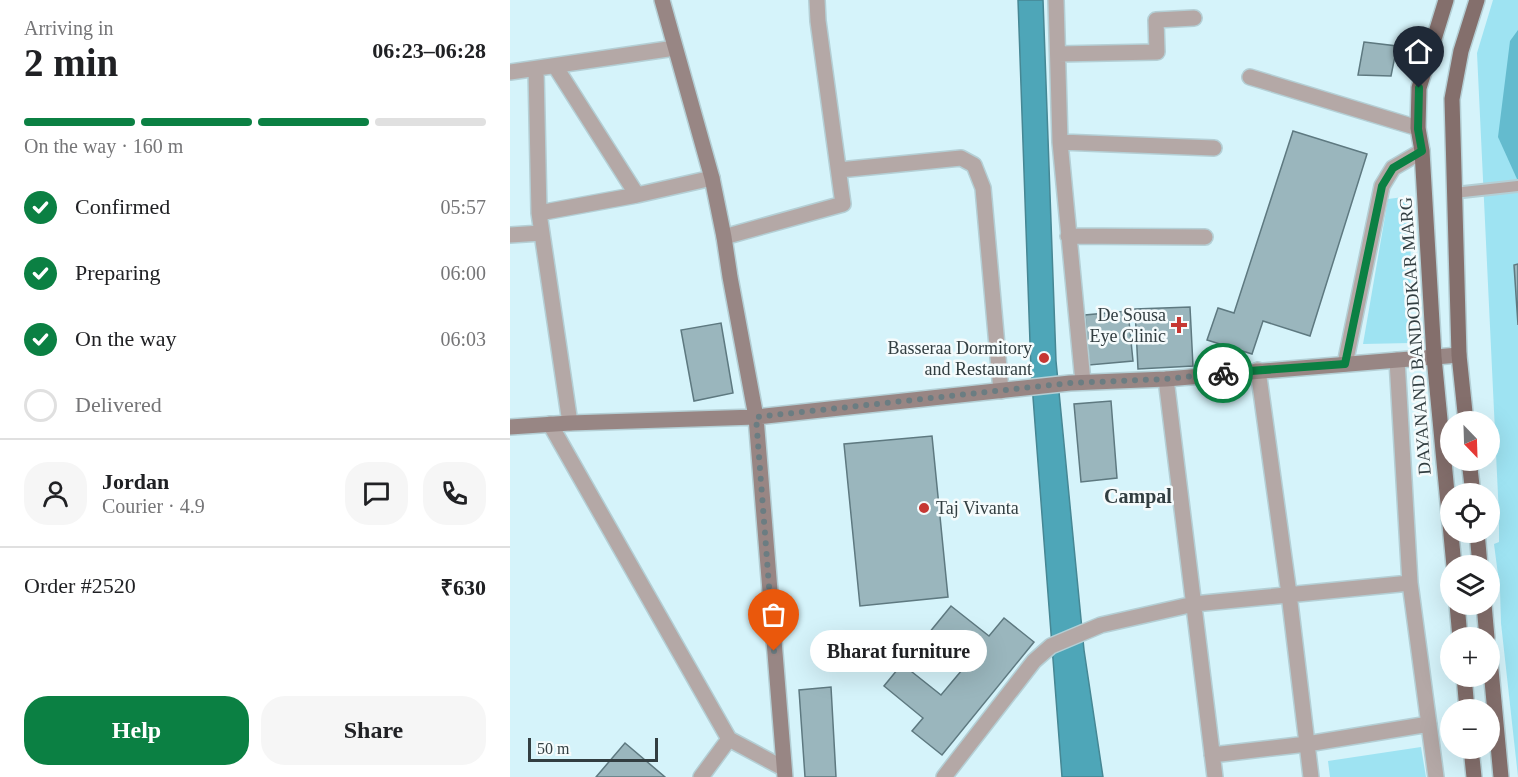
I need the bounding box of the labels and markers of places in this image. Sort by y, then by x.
pin [1393,26,1444,88]
place label: De Sousa Eye Clinic [1090,305,1166,346]
marker: De Sousa Eye Clinic [1170,316,1188,334]
place label: Basseraa Dormitory and Restaurant [888,338,1032,379]
marker: Basseraa Dormitory and Restaurant [1037,351,1051,365]
place label: Taj Vivanta [936,498,1019,518]
marker: Taj Vivanta [917,501,931,515]
pin [748,589,799,651]
callout: Bharat furniture [810,630,987,672]

